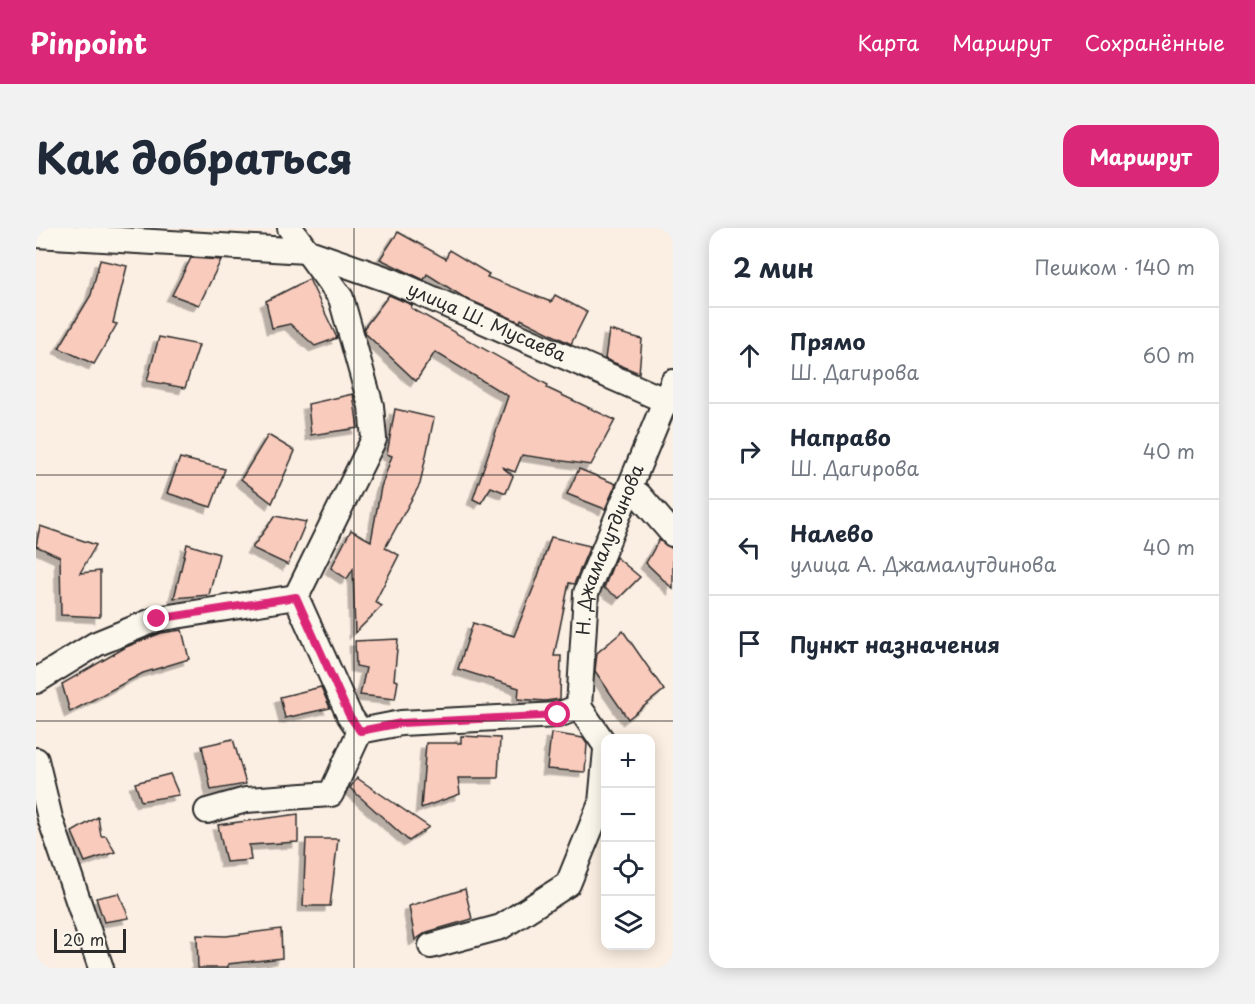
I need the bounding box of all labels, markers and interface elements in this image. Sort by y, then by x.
text: Pinpoint [30,21,147,64]
text: Карта [858,26,919,58]
text: Маршрут [952,26,1052,58]
text: Сохранённые [1085,26,1225,58]
text: Как добраться [36,125,353,188]
button: Маршрут [1063,125,1219,187]
text: 2 мин [733,248,814,287]
text: Пешком · 140 m [1034,252,1195,282]
street label: улица Ш. Мусаева [404,275,572,368]
text: Прямо [790,324,865,357]
icon: ahead [733,339,766,372]
text: 60 m [1143,340,1195,370]
text: Ш. Дагирова [790,357,919,387]
text: Направо [790,420,891,453]
icon: right [733,435,766,468]
text: 40 m [1143,436,1195,466]
text: Ш. Дагирова [790,453,919,483]
street label: Н. Джамалутдинова [568,459,650,636]
text: Налево [790,516,873,549]
icon: left [733,531,766,564]
text: 40 m [1143,532,1195,562]
text: улица А. Джамалутдинова [790,549,1056,579]
route end [143,605,169,631]
icon: arrive [733,627,766,660]
text: Пункт назначения [790,627,1000,660]
route start [544,701,570,727]
map controls [601,734,655,950]
button: + [601,734,655,788]
button: − [601,788,655,842]
button: locate [601,842,655,896]
button: layers [601,896,655,950]
scale bar [54,926,126,954]
text: 20 m [63,927,104,951]

